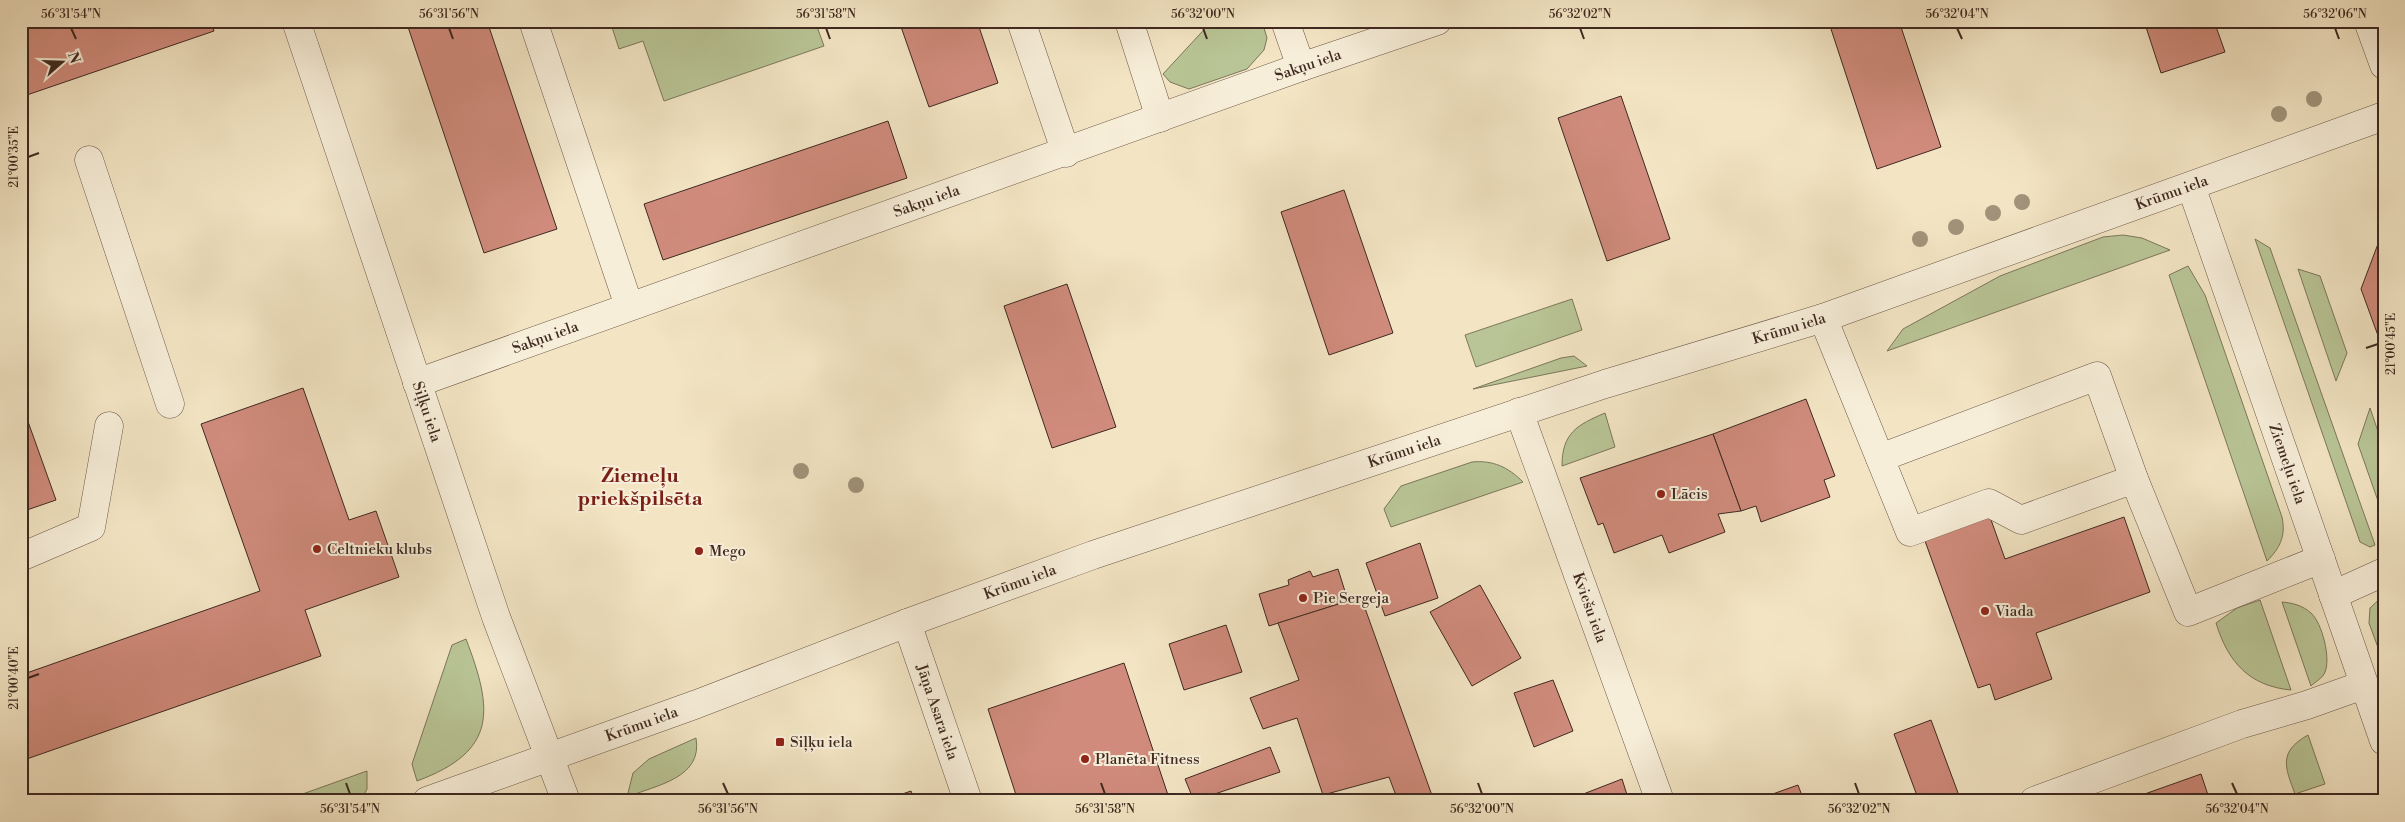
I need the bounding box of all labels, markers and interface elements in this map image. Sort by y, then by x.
text: 56°31'54"N [41,7,101,22]
text: 56°31'56"N [419,7,479,22]
text: 56°31'58"N [796,7,856,22]
text: 56°32'00"N [1171,7,1235,22]
text: 56°32'02"N [1549,7,1611,22]
text: 56°32'04"N [1925,7,1989,22]
text: 56°32'06"N [2303,7,2367,22]
north arrow [38,38,88,88]
street label: Sakņu iela [1272,45,1344,86]
text: N [63,50,84,66]
text: 21°00'35"E [7,126,22,188]
street label: Krūmu iela [2133,171,2211,215]
street label: Sakņu iela [891,181,963,222]
street label: Krūmu iela [1750,309,1828,349]
text: 21°00'45"E [2384,313,2399,375]
street label: Sakņu iela [509,317,581,358]
street label: Siļķu iela [408,379,446,445]
street label: Ziemeļu iela [2264,421,2310,507]
street label: Krūmu iela [1365,430,1444,473]
district label: Ziemeļu priekšpilsēta [577,464,703,512]
place label: Lācis [1671,485,1708,504]
marker: Lācis [1655,488,1667,500]
place label: Celtnieku klubs [327,540,432,559]
place label: Mego [709,542,746,561]
marker: Celtnieku klubs [311,543,323,555]
marker: Mego [693,545,705,557]
street label: Krūmu iela [981,560,1059,604]
street label: Kviešu iela [1568,570,1611,646]
place label: Pie Sergeja [1313,589,1390,608]
marker: Pie Sergeja [1297,592,1309,604]
place label: Viada [1994,602,2034,621]
marker: Viada [1979,605,1991,617]
text: 21°00'40"E [7,646,22,710]
street label: Jāņa Asara iela [912,661,962,763]
street label: Krūmu iela [603,702,681,746]
place label: Siļķu iela [790,733,853,752]
marker: Siļķu iela [774,736,786,748]
place label: Planēta Fitness [1095,750,1199,769]
marker: Planēta Fitness [1079,753,1091,765]
text: 56°31'54"N [320,802,380,817]
text: 56°31'56"N [698,802,758,817]
text: 56°31'58"N [1075,802,1135,817]
text: 56°32'00"N [1450,802,1514,817]
text: 56°32'02"N [1828,802,1890,817]
text: 56°32'04"N [2205,802,2269,817]

